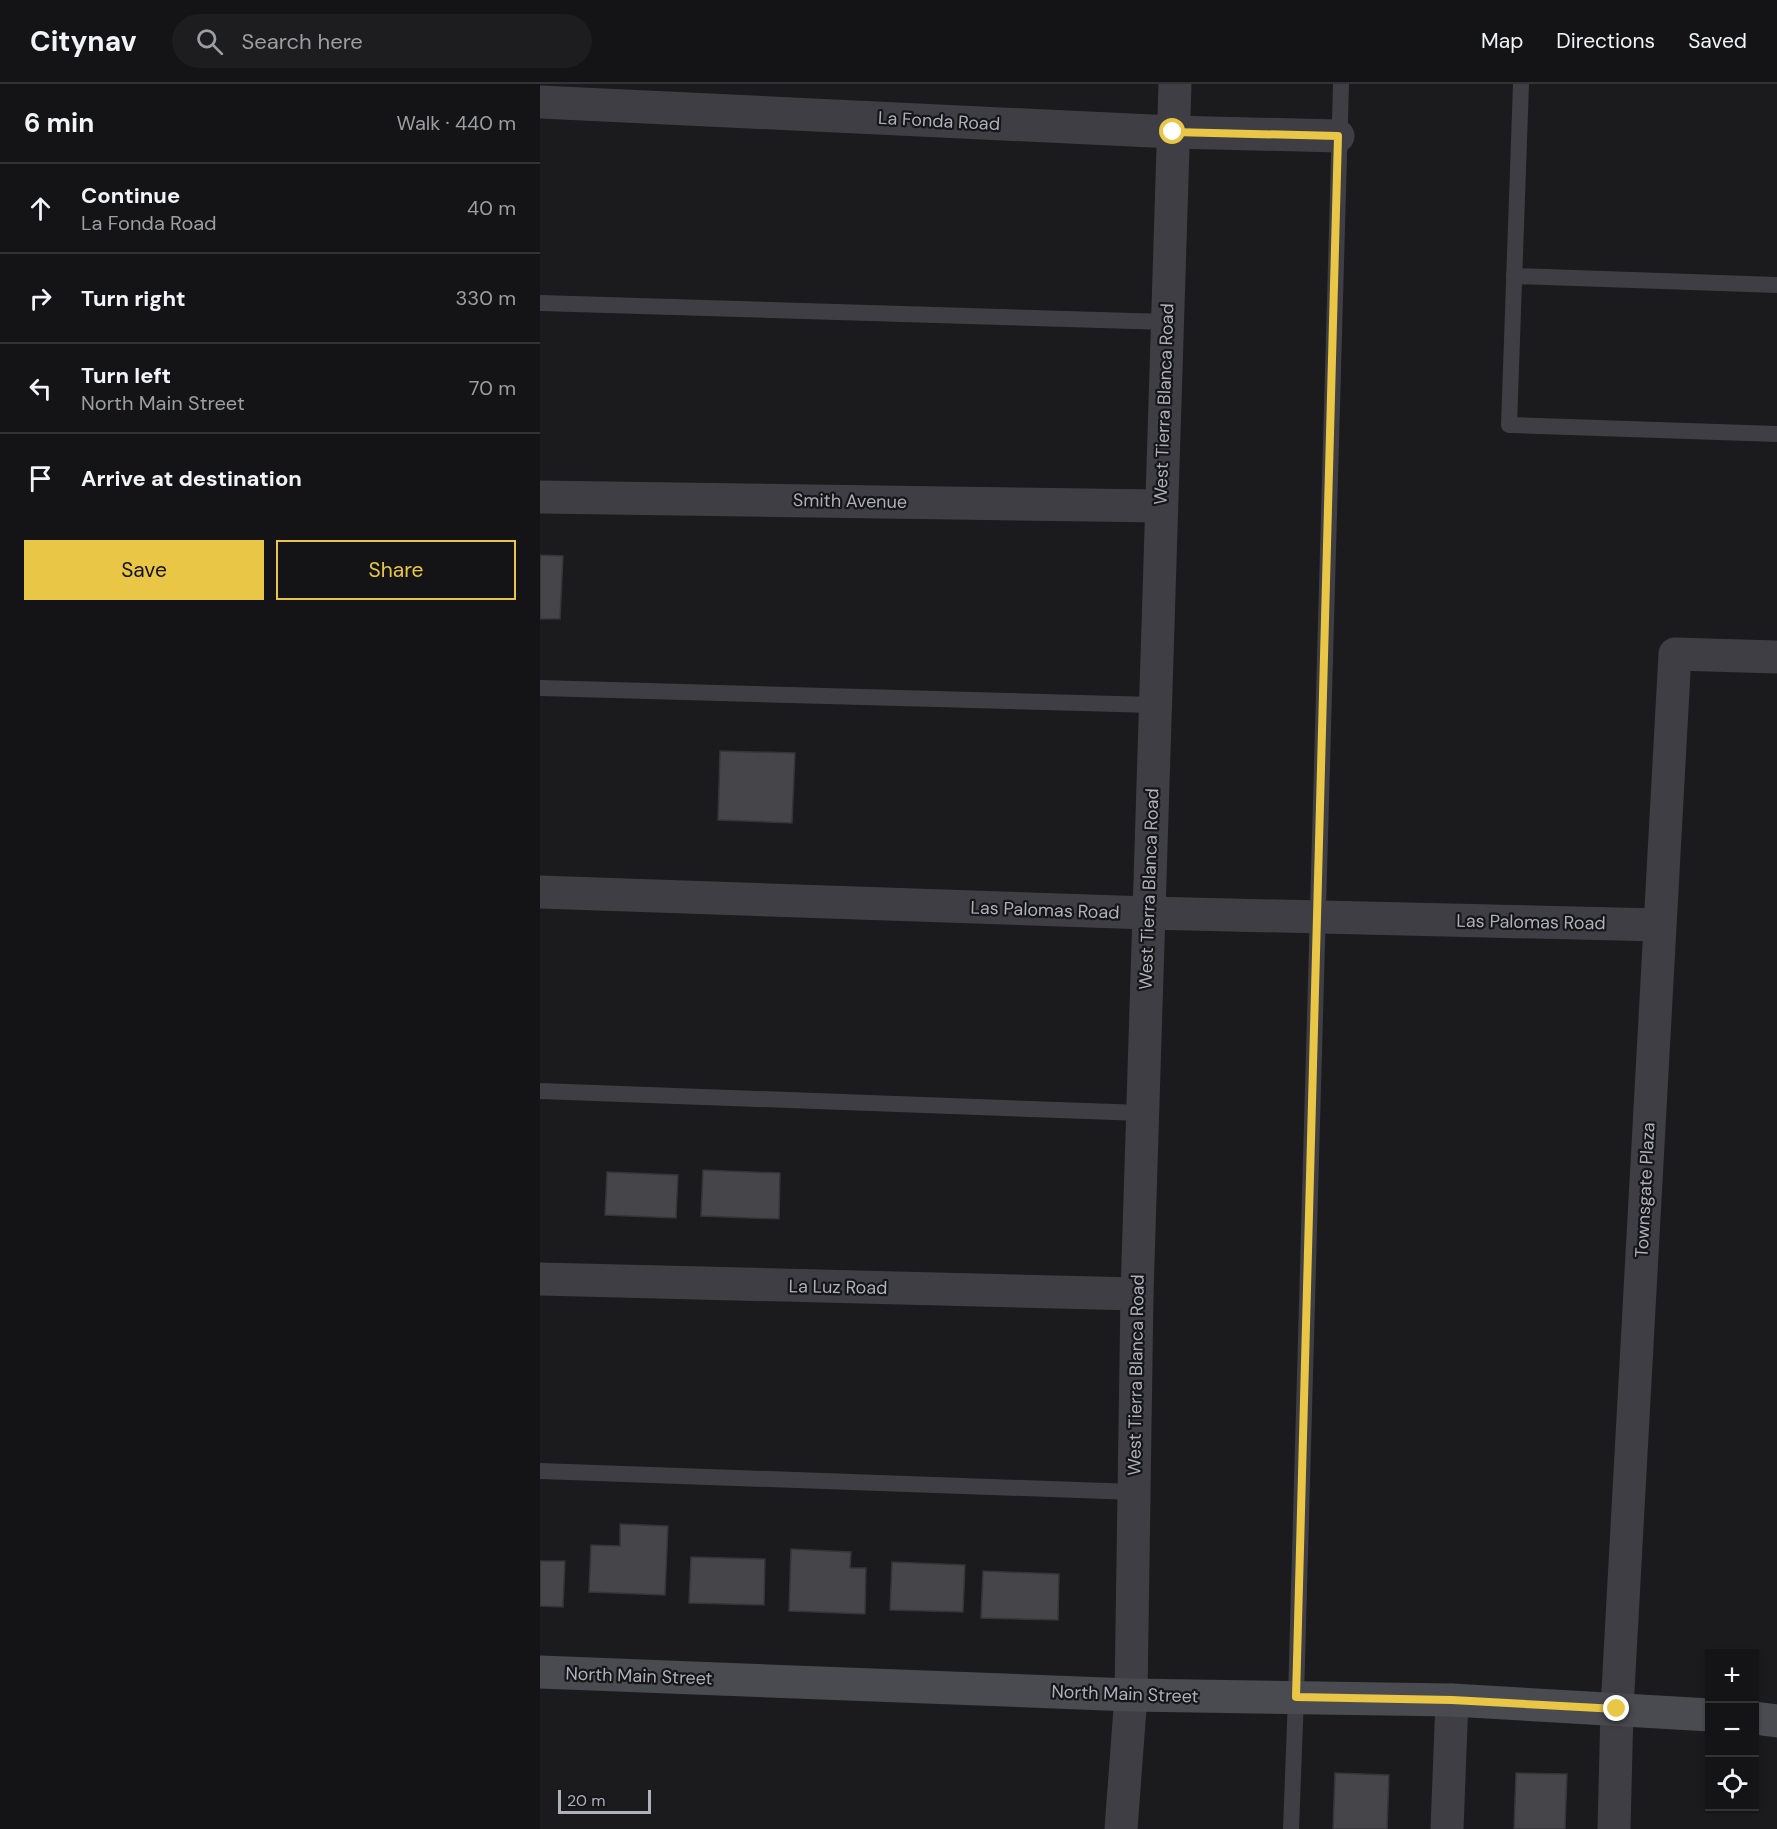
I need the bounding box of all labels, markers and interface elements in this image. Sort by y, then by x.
search box [172,14,592,68]
text: Citynav [30,23,136,60]
icon: search [193,25,226,58]
text: Search here [241,27,363,56]
text: Map [1481,27,1523,55]
text: Directions [1556,27,1655,55]
text: Saved [1688,27,1747,55]
text: 6 min [24,106,94,140]
street label: La Fonda Road [877,106,1001,136]
text: Walk · 440 m [397,110,516,136]
route start [1159,118,1185,144]
text: Continue [81,181,180,210]
icon: ahead [24,192,57,225]
text: 40 m [467,195,516,221]
text: La Fonda Road [81,210,217,236]
icon: right [24,282,57,315]
text: Turn right [81,284,186,313]
text: 330 m [456,285,516,311]
street label: West Tierra Blanca Road [1148,303,1180,505]
text: Turn left [81,361,171,390]
icon: left [24,372,57,405]
text: 70 m [469,375,516,401]
text: North Main Street [81,390,245,416]
icon: arrive [24,462,57,495]
text: Arrive at destination [81,464,302,493]
street label: Smith Avenue [793,488,907,514]
button: Save [24,540,264,600]
button: Share [276,540,516,600]
street label: West Tierra Blanca Road [1133,788,1165,990]
street label: Las Palomas Road [970,895,1120,925]
street label: Las Palomas Road [1456,909,1606,935]
street label: Townsgate Plaza [1629,1122,1661,1258]
street label: La Luz Road [788,1274,888,1300]
street label: West Tierra Blanca Road [1122,1274,1150,1476]
map controls [1705,1649,1759,1811]
button: + [1705,1649,1759,1703]
street label: North Main Street [565,1661,713,1691]
street label: North Main Street [1051,1679,1199,1709]
route end [1603,1695,1629,1721]
button: − [1705,1703,1759,1757]
button: locate [1705,1757,1759,1811]
scale bar [558,1787,651,1814]
text: 20 m [567,1790,606,1811]

